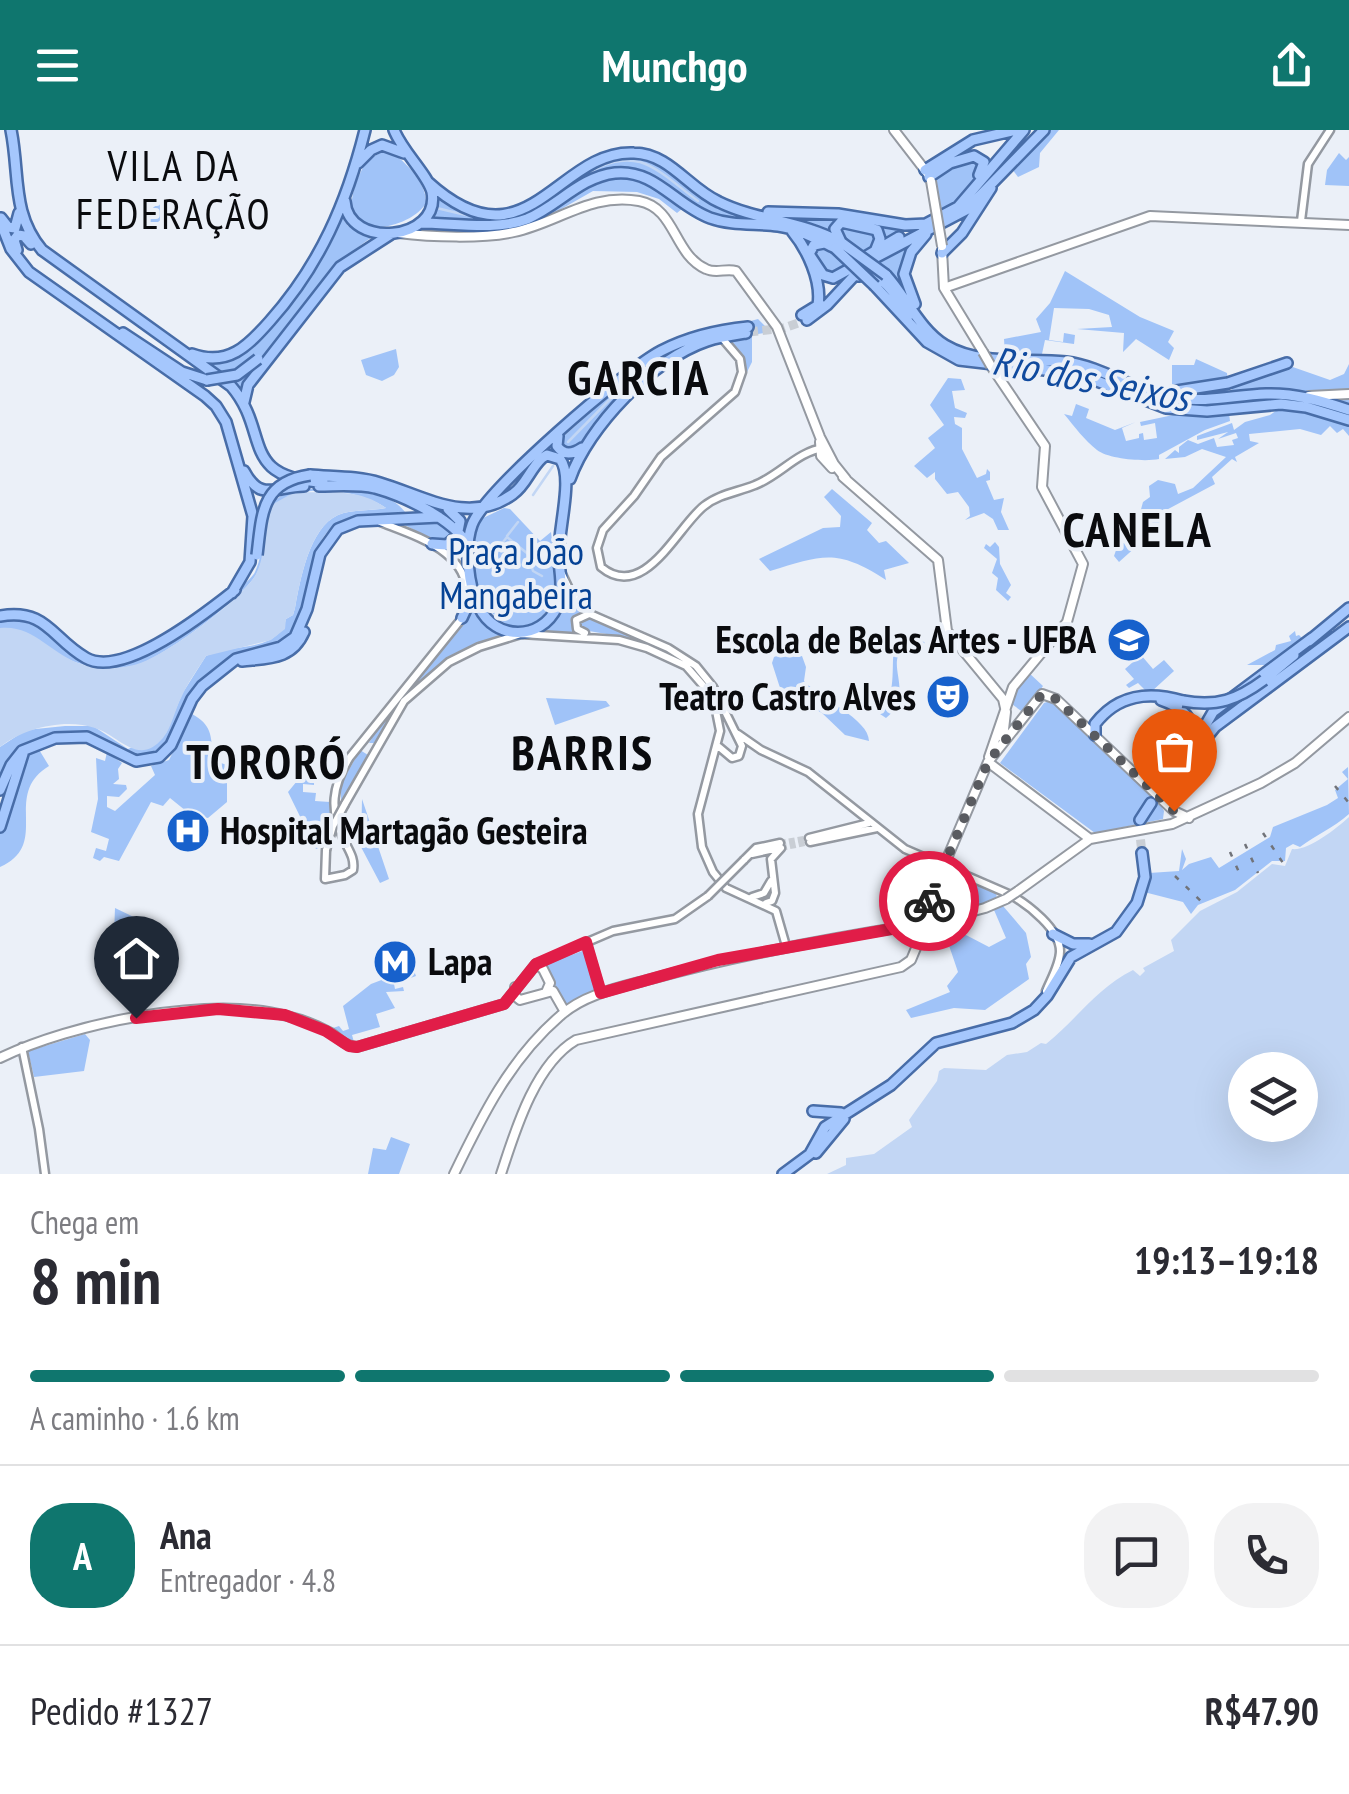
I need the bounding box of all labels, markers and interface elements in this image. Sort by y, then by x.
text: Munchgo [601,36,748,94]
icon: menu [30,38,85,93]
icon: share [1264,38,1319,93]
district label: VILA DA FEDERAÇÃO [76,138,272,241]
water label: Rio dos Seixos [989,334,1197,423]
district label: GARCIA [567,346,711,408]
district label: CANELA [1063,498,1213,560]
park label: Praça João Mangabeira [439,526,593,619]
place label: Escola de Belas Artes - UFBA [716,614,1097,663]
school or university icon: Escola de Belas Artes - UFBA [1106,617,1152,663]
place label: Teatro Castro Alves [659,671,916,720]
theatre icon: Teatro Castro Alves [925,674,971,720]
pin [1132,709,1217,812]
district label: BARRIS [511,721,655,783]
icon: bag [1147,724,1202,779]
district label: TORORÓ [186,730,348,792]
place label: Hospital Martagão Gesteira [220,805,588,854]
hospital icon: Hospital Martagão Gesteira [165,808,211,854]
courier [879,851,979,951]
icon: bike [902,874,957,929]
pin [94,916,179,1019]
icon: home [109,931,164,986]
place label: Lapa [428,936,493,985]
metro station icon: Lapa [372,939,418,985]
map controls [1228,1052,1318,1142]
button: layers [1228,1052,1318,1142]
text: Chega em [30,1201,139,1243]
text: 19:13–19:18 [1134,1235,1319,1284]
text: 8 min [30,1238,161,1322]
text: A caminho · 1.6 km [30,1397,240,1439]
button: chat [1084,1503,1189,1608]
button: phone [1214,1503,1319,1608]
text: Ana [160,1510,212,1559]
text: A [73,1531,92,1580]
text: Entregador · 4.8 [160,1559,336,1601]
text: Pedido #1327 [30,1686,213,1735]
text: R$47.90 [1205,1686,1319,1735]

